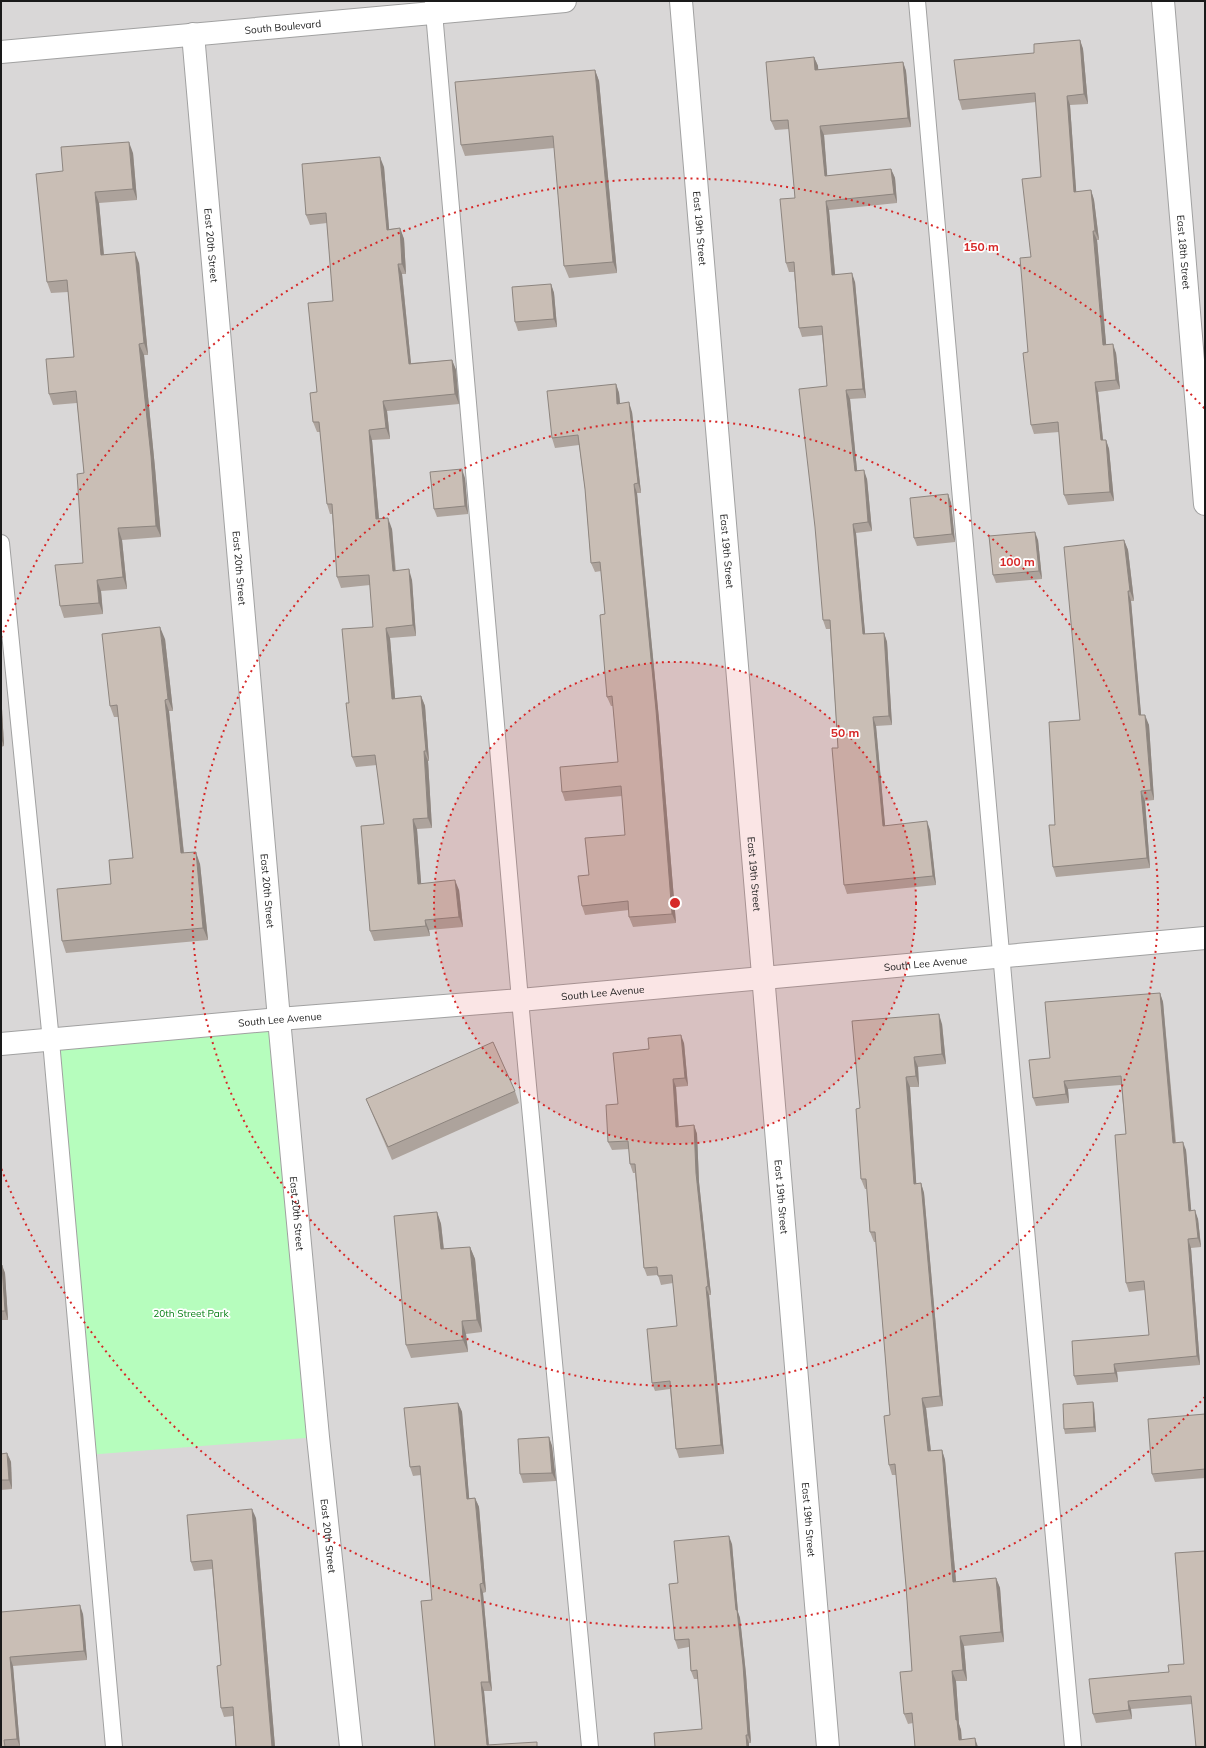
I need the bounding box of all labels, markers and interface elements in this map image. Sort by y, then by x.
street label: South Boulevard [244,17,322,37]
street label: East 19th Street [690,191,709,266]
street label: East 20th Street [201,208,221,283]
street label: East 18th Street [1174,214,1193,290]
text: 150 m [963,239,999,254]
street label: East 19th Street [717,513,736,589]
street label: East 20th Street [229,530,249,606]
text: 100 m [999,554,1035,569]
text: 50 m [831,725,859,740]
street label: East 19th Street [744,836,764,912]
street label: East 20th Street [258,853,277,929]
centre of rings [668,896,682,910]
street label: South Lee Avenue [883,954,968,974]
street label: South Lee Avenue [561,983,645,1003]
street label: South Lee Avenue [238,1010,322,1030]
street label: East 19th Street [772,1159,791,1235]
street label: East 20th Street [287,1176,307,1252]
park label: 20th Street Park [153,1307,229,1320]
street label: East 19th Street [799,1482,818,1558]
street label: East 20th Street [318,1498,338,1574]

